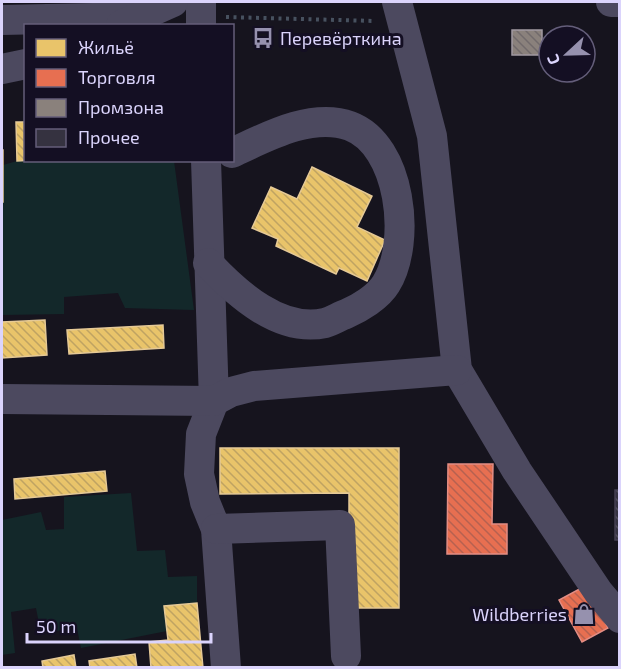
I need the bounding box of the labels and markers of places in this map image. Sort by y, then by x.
bus stop icon: Перевёрткина [251,26,275,50]
place label: Перевёрткина [280,27,402,49]
shop icon: Wildberries [572,602,596,626]
place label: Wildberries [472,603,567,625]

